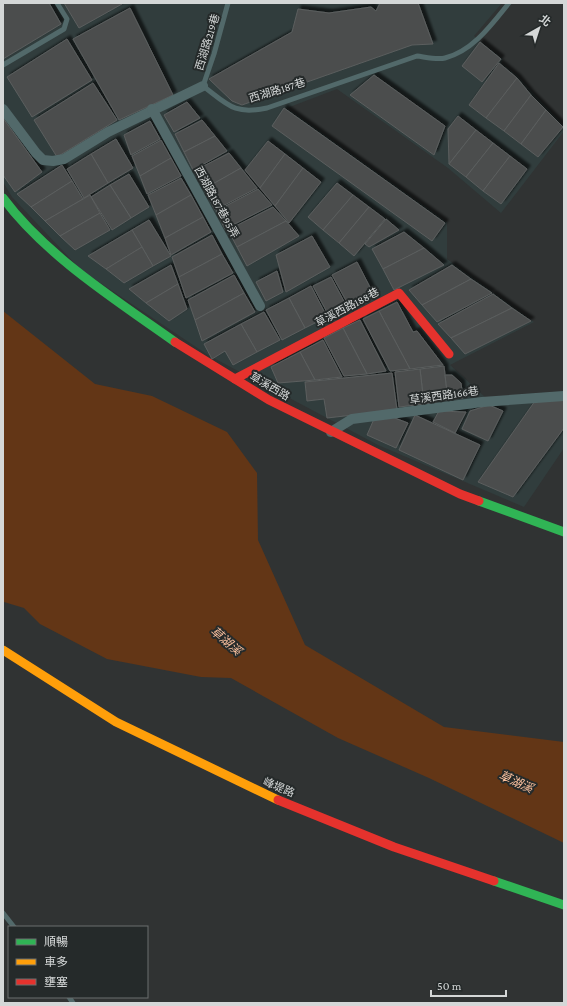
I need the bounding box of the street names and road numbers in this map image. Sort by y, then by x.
street label: 西湖路219巷 [193,12,221,72]
street label: 西湖路187巷 [247,76,307,104]
street label: 西湖路187巷95弄 [192,164,242,240]
street label: 草溪西路188巷 [313,285,381,329]
street label: 草溪西路 [248,370,292,402]
street label: 草溪西路166巷 [409,384,479,406]
street label: 峰堤路 [261,775,297,799]

